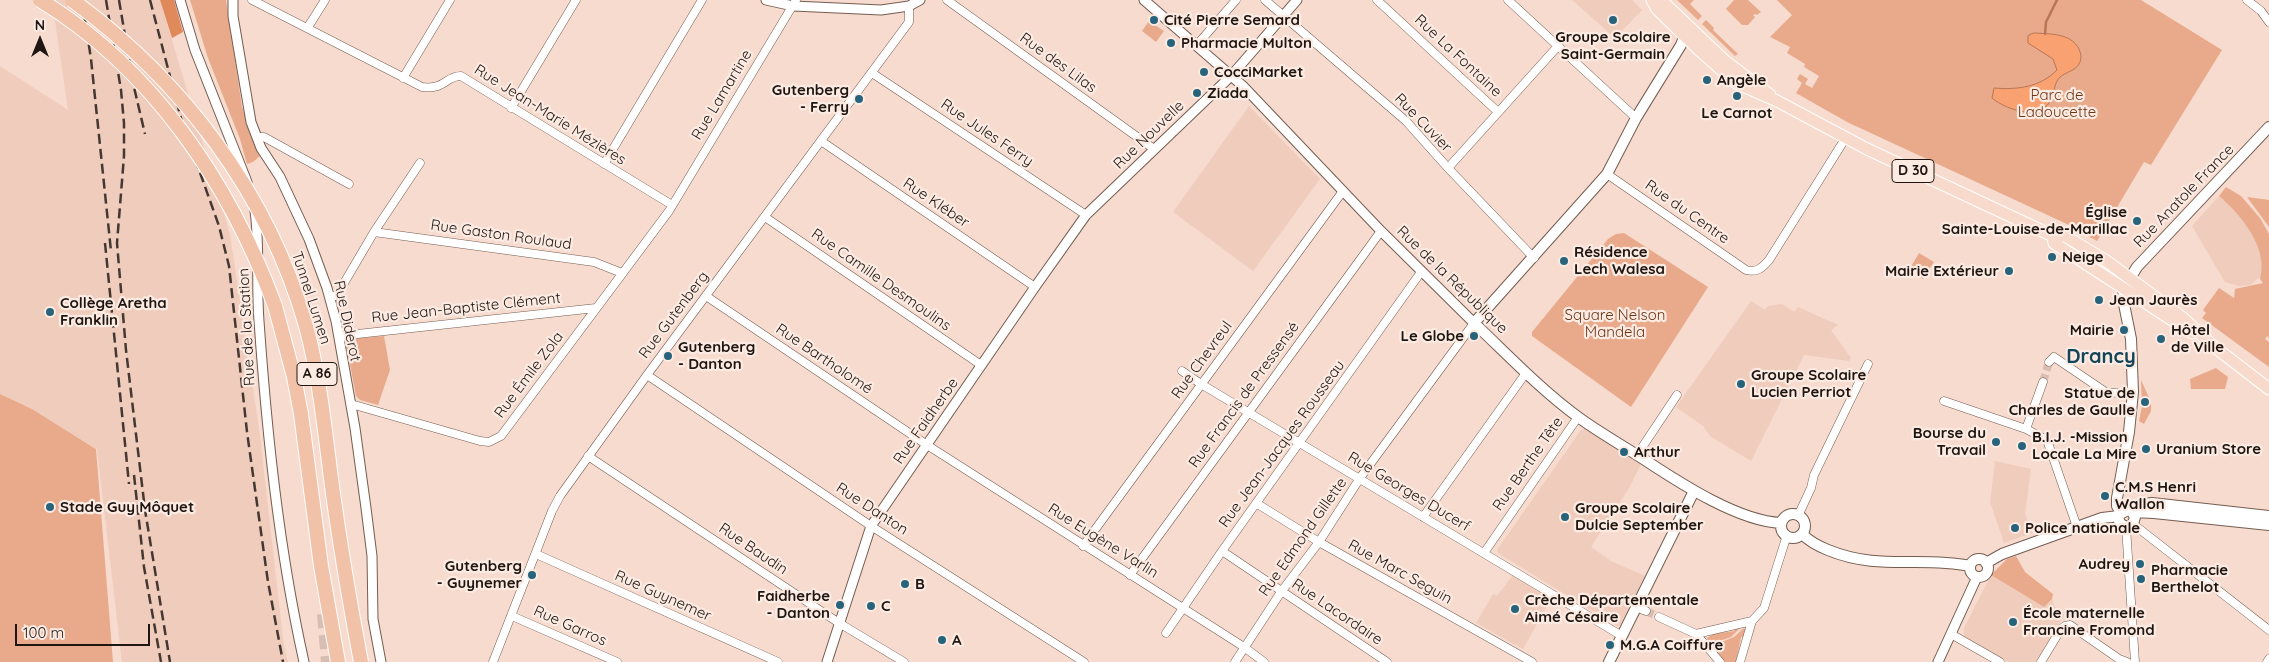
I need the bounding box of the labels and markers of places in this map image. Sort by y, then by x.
place label: Cité Pierre Semard [1164,11,1300,29]
marker: Cité Pierre Semard [1148,14,1160,26]
marker: Groupe Scolaire Saint-Germain [1607,14,1619,26]
place label: Groupe Scolaire Saint-Germain [1555,28,1671,63]
place label: Pharmacie Multon [1181,34,1312,52]
marker: Pharmacie Multon [1165,37,1177,49]
place label: CocciMarket [1214,63,1303,81]
marker: CocciMarket [1198,66,1210,78]
place label: Angèle [1717,71,1766,89]
marker: Angèle [1701,74,1713,86]
place label: Gutenberg - Ferry [772,81,849,116]
place label: Ziada [1207,84,1249,102]
marker: Ziada [1191,87,1203,99]
marker: Le Carnot [1731,90,1743,102]
marker: Gutenberg - Ferry [853,93,865,105]
place label: Le Carnot [1701,104,1773,122]
place label: Église Sainte-Louise-de-Marillac [1942,203,2127,238]
marker: Église Sainte-Louise-de-Marillac [2131,215,2143,227]
place label: Résidence Lech Walesa [1574,243,1665,278]
place label: Neige [2062,248,2104,266]
marker: Neige [2046,251,2058,263]
marker: Résidence Lech Walesa [1558,255,1570,267]
place label: Mairie Extérieur [1885,262,1999,280]
marker: Mairie Extérieur [2003,265,2015,277]
place label: Jean Jaurès [2109,291,2197,309]
place label: Collège Aretha Franklin [60,294,167,329]
marker: Jean Jaurès [2093,294,2105,306]
marker: Collège Aretha Franklin [44,306,56,318]
place label: Mairie [2070,321,2114,339]
place label: Hôtel de Ville [2171,321,2224,356]
marker: Mairie [2118,324,2130,336]
place label: Le Globe [1401,327,1464,345]
marker: Le Globe [1468,330,1480,342]
marker: Hôtel de Ville [2155,333,2167,345]
place label: Gutenberg - Danton [678,338,755,373]
marker: Gutenberg - Danton [662,350,674,362]
place label: Groupe Scolaire Lucien Perriot [1751,366,1866,401]
marker: Groupe Scolaire Lucien Perriot [1735,378,1747,390]
place label: Statue de Charles de Gaulle [2009,384,2135,419]
marker: Statue de Charles de Gaulle [2139,396,2151,408]
place label: Bourse du Travail [1913,424,1986,459]
place label: B.I.J. -Mission Locale La Mire [2032,428,2137,463]
marker: Bourse du Travail [1990,436,2002,448]
marker: B.I.J. -Mission Locale La Mire [2016,440,2028,452]
place label: Uranium Store [2156,440,2261,458]
place label: Arthur [1634,443,1680,461]
marker: Uranium Store [2140,443,2152,455]
marker: Arthur [1618,446,1630,458]
place label: C.M.S Henri Wallon [2115,478,2196,513]
marker: C.M.S Henri Wallon [2099,490,2111,502]
place label: Stade Guy Môquet [60,498,194,516]
place label: Groupe Scolaire Dulcie September [1575,499,1704,534]
marker: Stade Guy Môquet [44,501,56,513]
marker: Groupe Scolaire Dulcie September [1559,511,1571,523]
place label: Police nationale [2025,519,2140,537]
marker: Police nationale [2009,522,2021,534]
place label: Audrey [2079,555,2130,573]
place label: Gutenberg - Guynemer [437,557,522,592]
marker: Audrey [2134,558,2146,570]
place label: Pharmacie Berthelot [2151,561,2228,596]
marker: Gutenberg - Guynemer [526,569,538,581]
marker: Pharmacie Berthelot [2135,573,2147,585]
place label: B [915,575,925,593]
marker: B [899,578,911,590]
place label: Faidherbe - Danton [757,587,830,622]
place label: Crèche Départementale Aimé Césaire [1525,591,1699,626]
place label: C [881,597,890,615]
marker: Faidherbe - Danton [834,599,846,611]
marker: C [865,600,877,612]
marker: Crèche Départementale Aimé Césaire [1509,603,1521,615]
place label: École maternelle Francine Fromond [2023,604,2155,639]
marker: École maternelle Francine Fromond [2007,616,2019,628]
place label: A [952,631,962,649]
marker: A [936,634,948,646]
place label: M.G.A Coiffure [1620,636,1723,654]
marker: M.G.A Coiffure [1604,639,1616,651]

